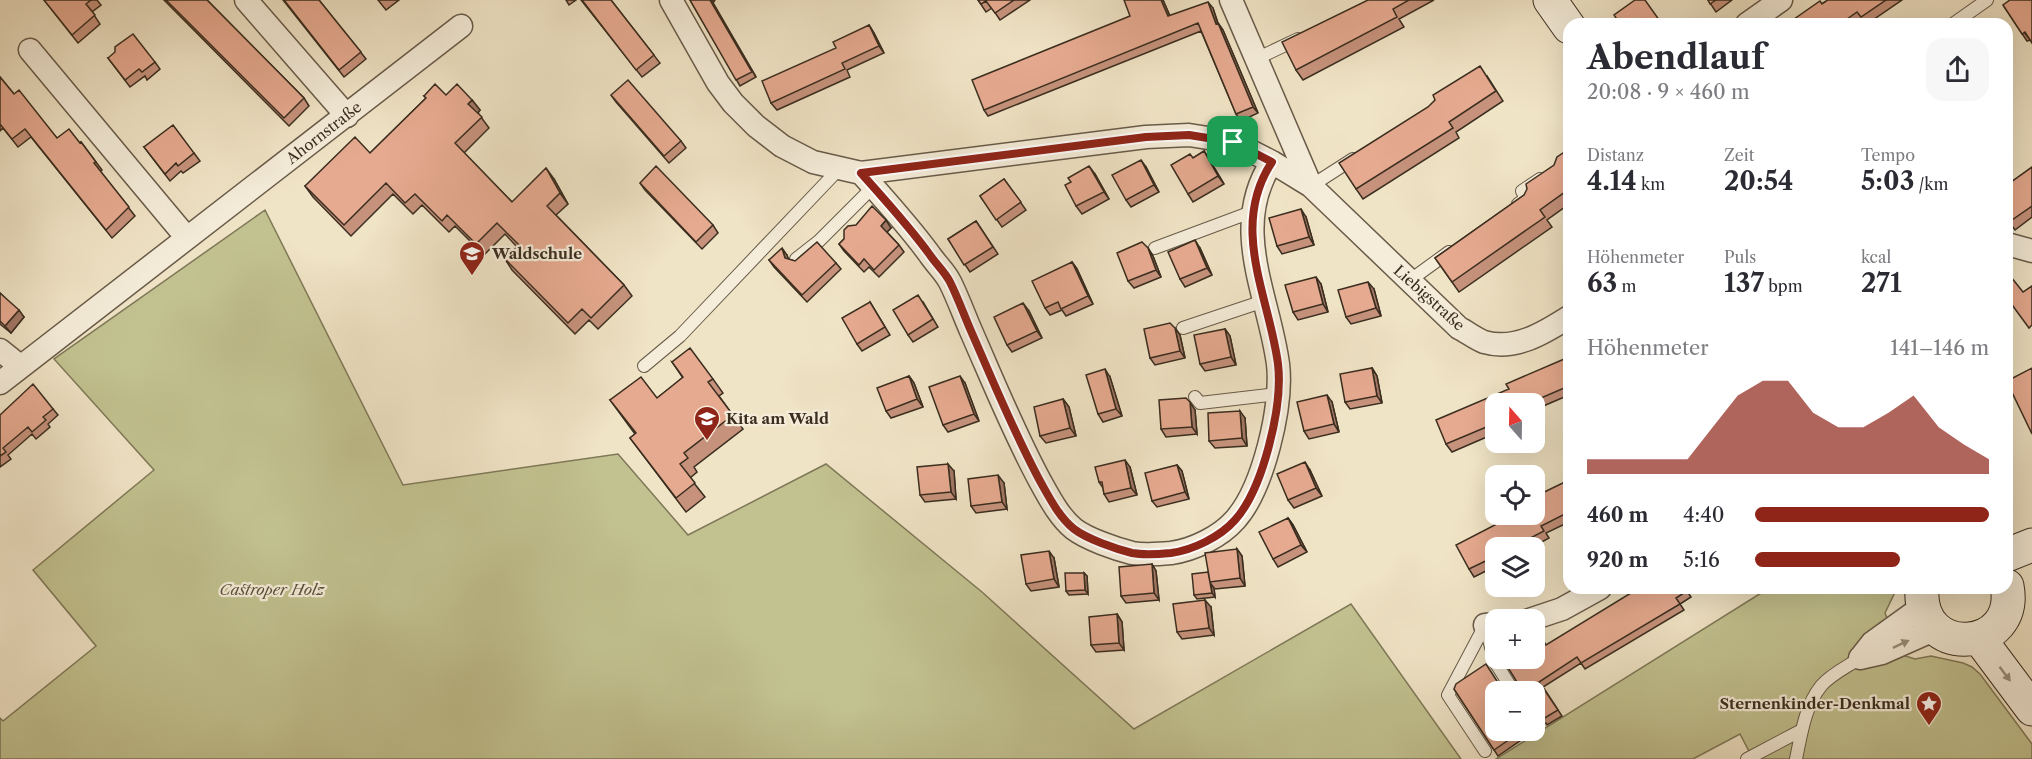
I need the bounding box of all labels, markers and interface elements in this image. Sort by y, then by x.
text: Abendlauf [1587,37,1765,78]
button: share [1926,38,1989,101]
text: 20:08 · 9 × 460 m [1587,80,1750,104]
street label: Ahornstraße [282,97,365,168]
pin [1207,116,1258,167]
icon: arrive [1216,125,1249,158]
text: Distanz [1587,145,1644,165]
text: Zeit [1724,145,1754,165]
text: Tempo [1861,145,1915,165]
text: 4.14 [1587,165,1637,197]
text: 20:54 [1724,165,1793,197]
text: 5:03 [1861,165,1914,197]
text: km [1637,174,1665,194]
text: /km [1914,174,1949,194]
school or university icon: Waldschule [457,239,487,277]
place label: Waldschule [491,244,582,263]
text: Höhenmeter [1587,247,1684,267]
text: Puls [1724,247,1756,267]
text: kcal [1861,247,1891,267]
street label: Liebigstraße [1390,261,1469,334]
text: 63 [1587,267,1617,299]
text: 137 [1724,267,1764,299]
text: 271 [1861,267,1902,299]
text: m [1617,276,1636,296]
text: bpm [1764,276,1803,296]
text: Höhenmeter [1587,336,1709,360]
text: 141–146 m [1890,336,1989,360]
north arrow [1485,393,1545,453]
map controls [1485,393,1545,741]
school or university icon: Kita am Wald [692,404,722,442]
place label: Kita am Wald [726,409,829,428]
button: locate [1485,465,1545,525]
text: 460 m [1587,503,1649,527]
text: 4:40 [1683,503,1724,527]
button: layers [1485,537,1545,597]
text: 920 m [1587,548,1648,572]
text: 5:16 [1683,548,1720,572]
park label: Castroper Holz [220,580,325,599]
button: + [1485,609,1545,669]
one-way arrow [1892,640,1909,649]
one-way arrow [1999,666,2011,681]
button: − [1485,681,1545,741]
place icon: Sternenkinder-Denkmal [1914,689,1944,727]
place label: Sternenkinder-Denkmal [1720,694,1910,713]

